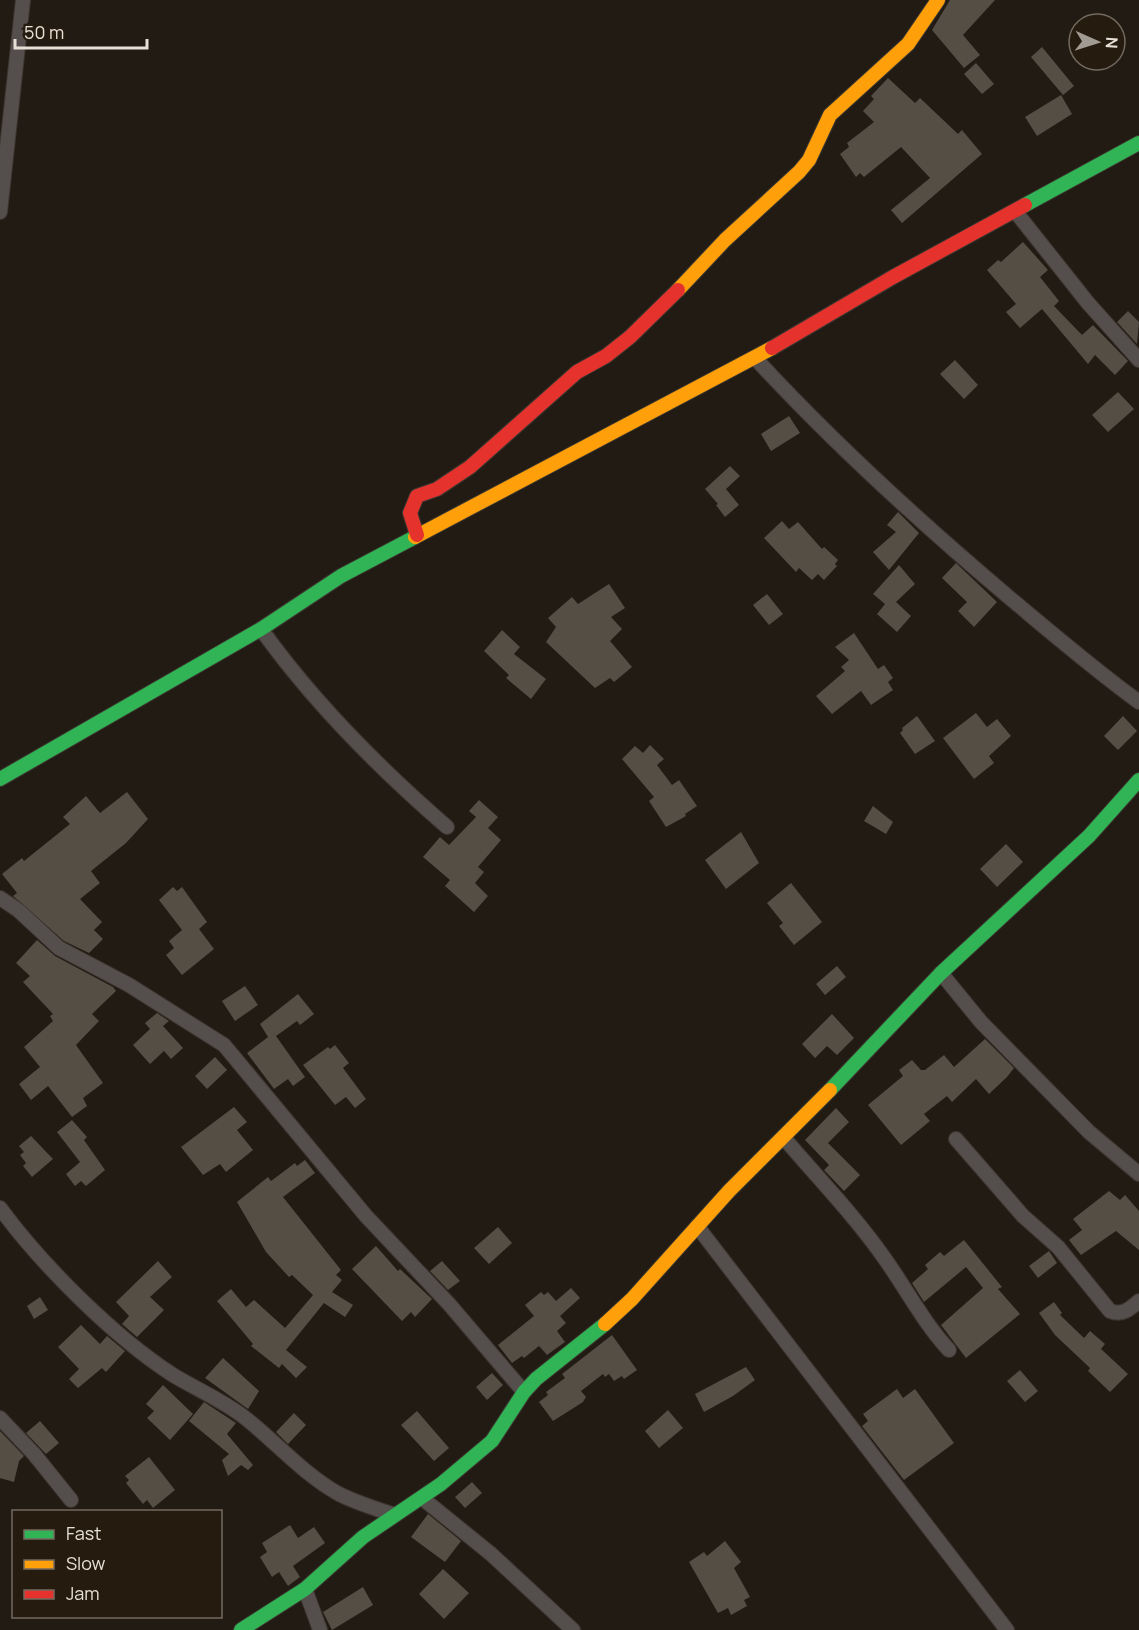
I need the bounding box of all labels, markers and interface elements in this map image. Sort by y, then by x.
scale bar [15,12,147,50]
north arrow [1067,12,1127,72]
text: 50 m [24,20,64,44]
text: N [1101,36,1123,49]
legend [12,1510,222,1618]
text: Fast [66,1521,101,1545]
text: Slow [66,1551,106,1575]
text: Jam [66,1581,100,1605]

